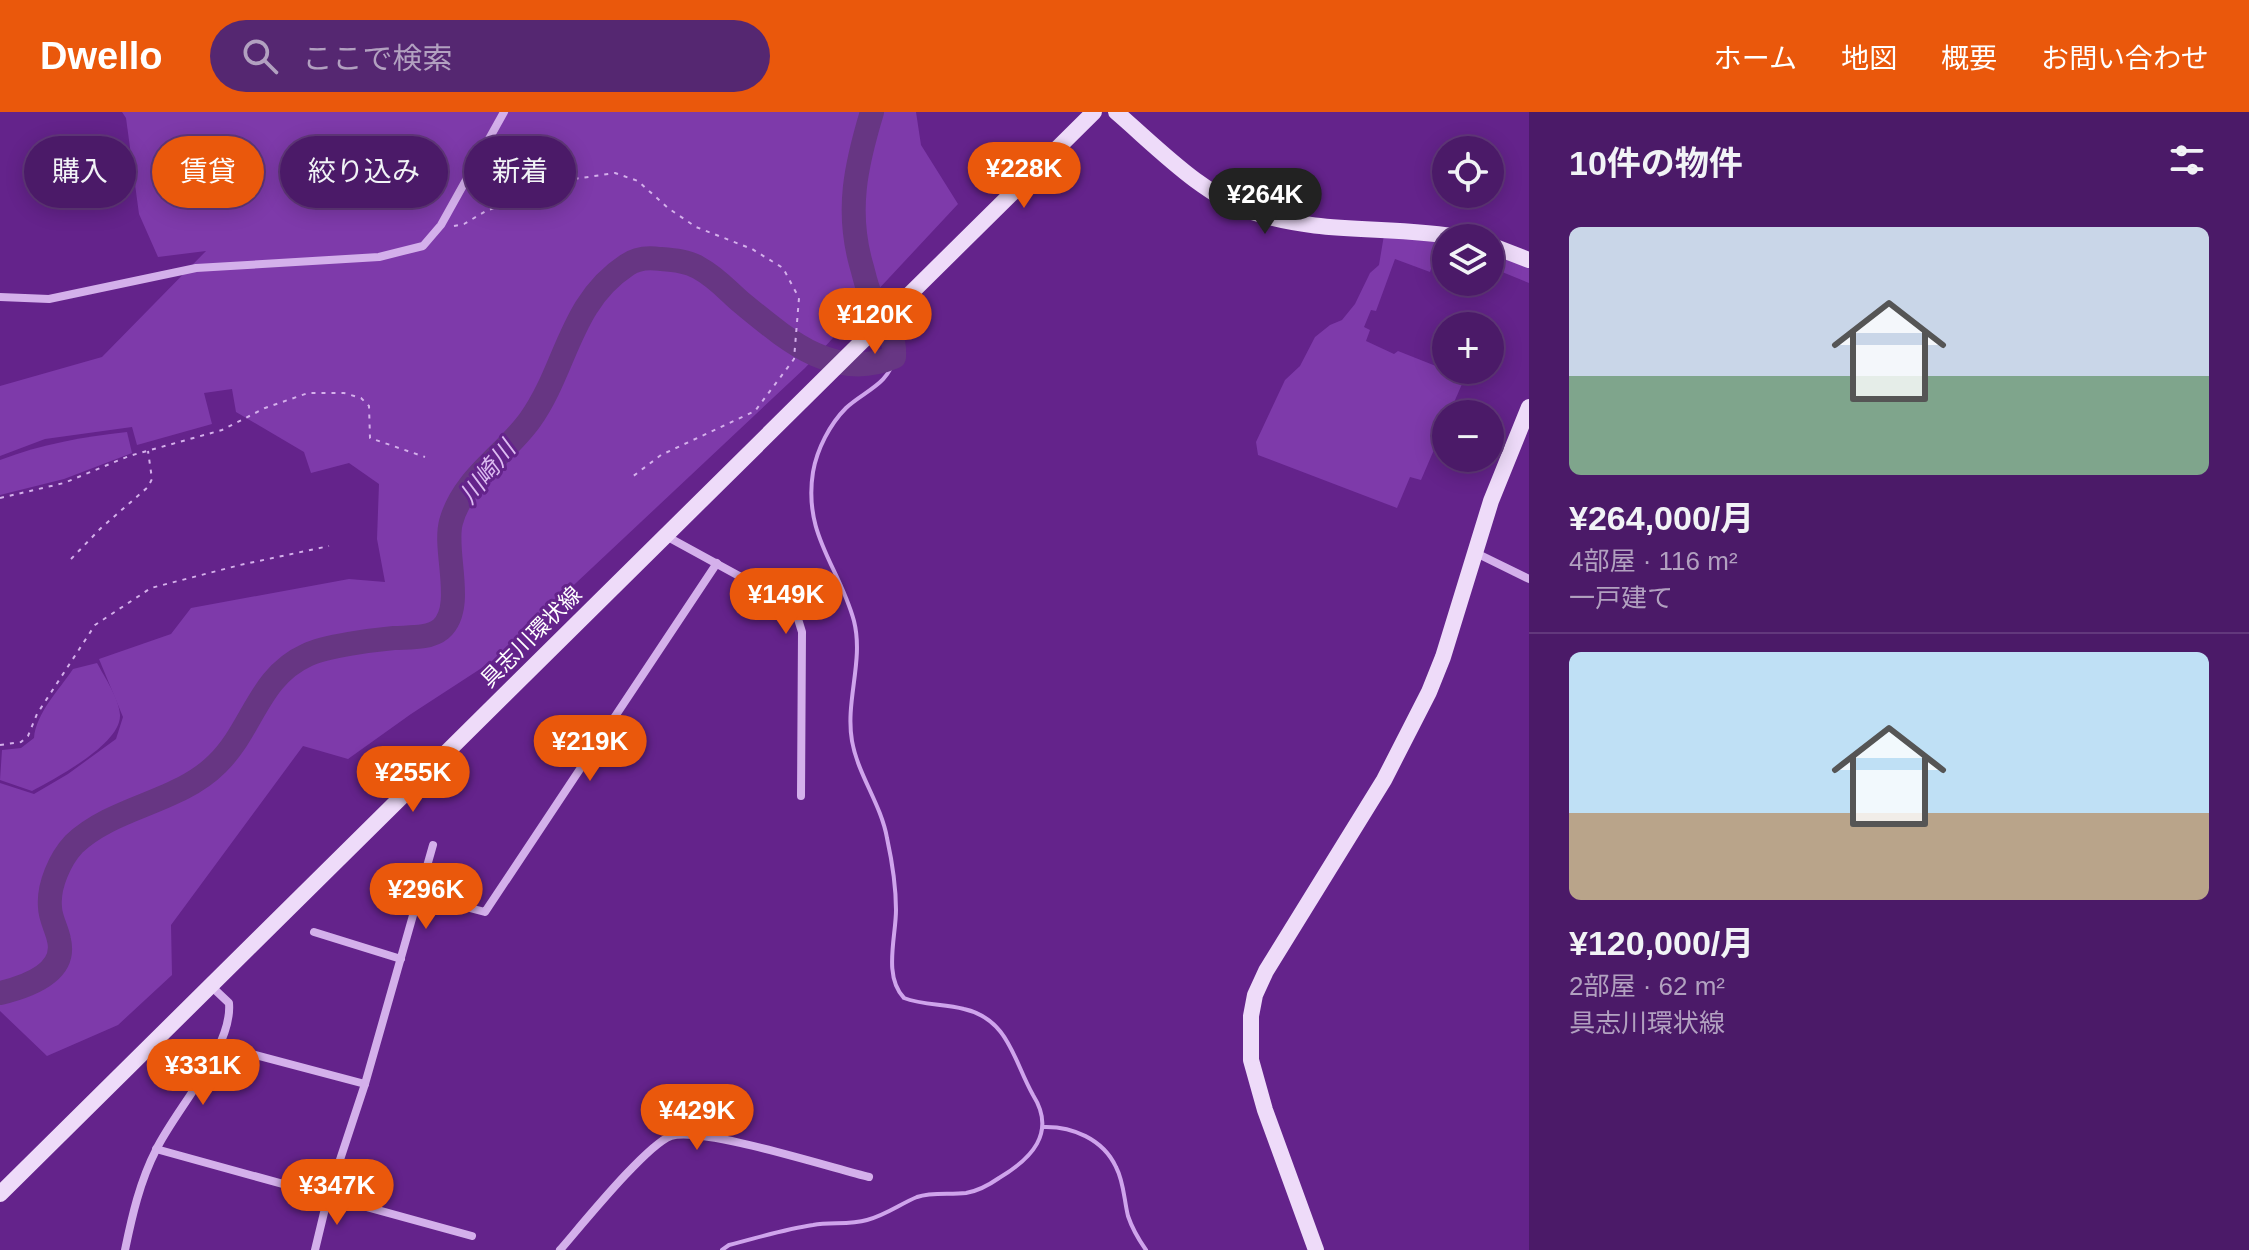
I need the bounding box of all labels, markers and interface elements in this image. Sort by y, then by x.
search box [210,20,770,92]
icon: search [238,34,282,78]
text: Dwello [40,35,162,77]
text: ここで検索 [302,42,452,75]
text: ホーム [1714,43,1797,74]
text: 地図 [1841,43,1897,74]
text: 概要 [1941,43,1997,74]
text: お問い合わせ [2041,43,2209,74]
chip: 購入 [24,136,136,208]
chip: 賃貸 [152,136,264,208]
chip: 絞り込み [280,136,448,208]
chip: 新着 [464,136,576,208]
map controls [1432,136,1504,472]
button: locate [1432,136,1504,208]
icon: filters [2165,138,2209,182]
pin: ¥228K [968,142,1080,210]
text: 10件の物件 [1569,144,1743,182]
text: ¥228K [986,153,1062,183]
pin: ¥264K [1209,168,1321,236]
text: ¥264K [1227,179,1303,209]
button: layers [1432,224,1504,296]
icon: home [1817,279,1961,423]
pin: ¥120K [819,288,931,356]
text: ¥120K [837,299,913,329]
button: + [1432,312,1504,384]
button: − [1432,400,1504,472]
water label: 川崎川 [454,433,522,508]
text: ¥264,000/月 [1569,499,1754,537]
text: 4部屋 · 116 m² [1569,546,1738,576]
pin: ¥149K [730,568,842,636]
text: ¥149K [748,579,824,609]
street label: 具志川環状線 [475,581,587,693]
text: 一戸建て [1569,583,1673,613]
icon: home [1817,704,1961,848]
pin: ¥219K [534,715,646,783]
text: ¥219K [552,726,628,756]
pin: ¥255K [357,746,469,814]
text: ¥255K [375,757,451,787]
pin: ¥296K [370,863,482,931]
text: ¥296K [388,874,464,904]
text: ¥120,000/月 [1569,924,1754,962]
text: 2部屋 · 62 m² [1569,971,1725,1001]
text: 具志川環状線 [1569,1008,1725,1038]
pin: ¥331K [147,1039,259,1107]
text: ¥331K [165,1050,241,1080]
pin: ¥429K [641,1084,753,1152]
text: ¥429K [659,1095,735,1125]
pin: ¥347K [281,1159,393,1227]
text: ¥347K [299,1170,375,1200]

